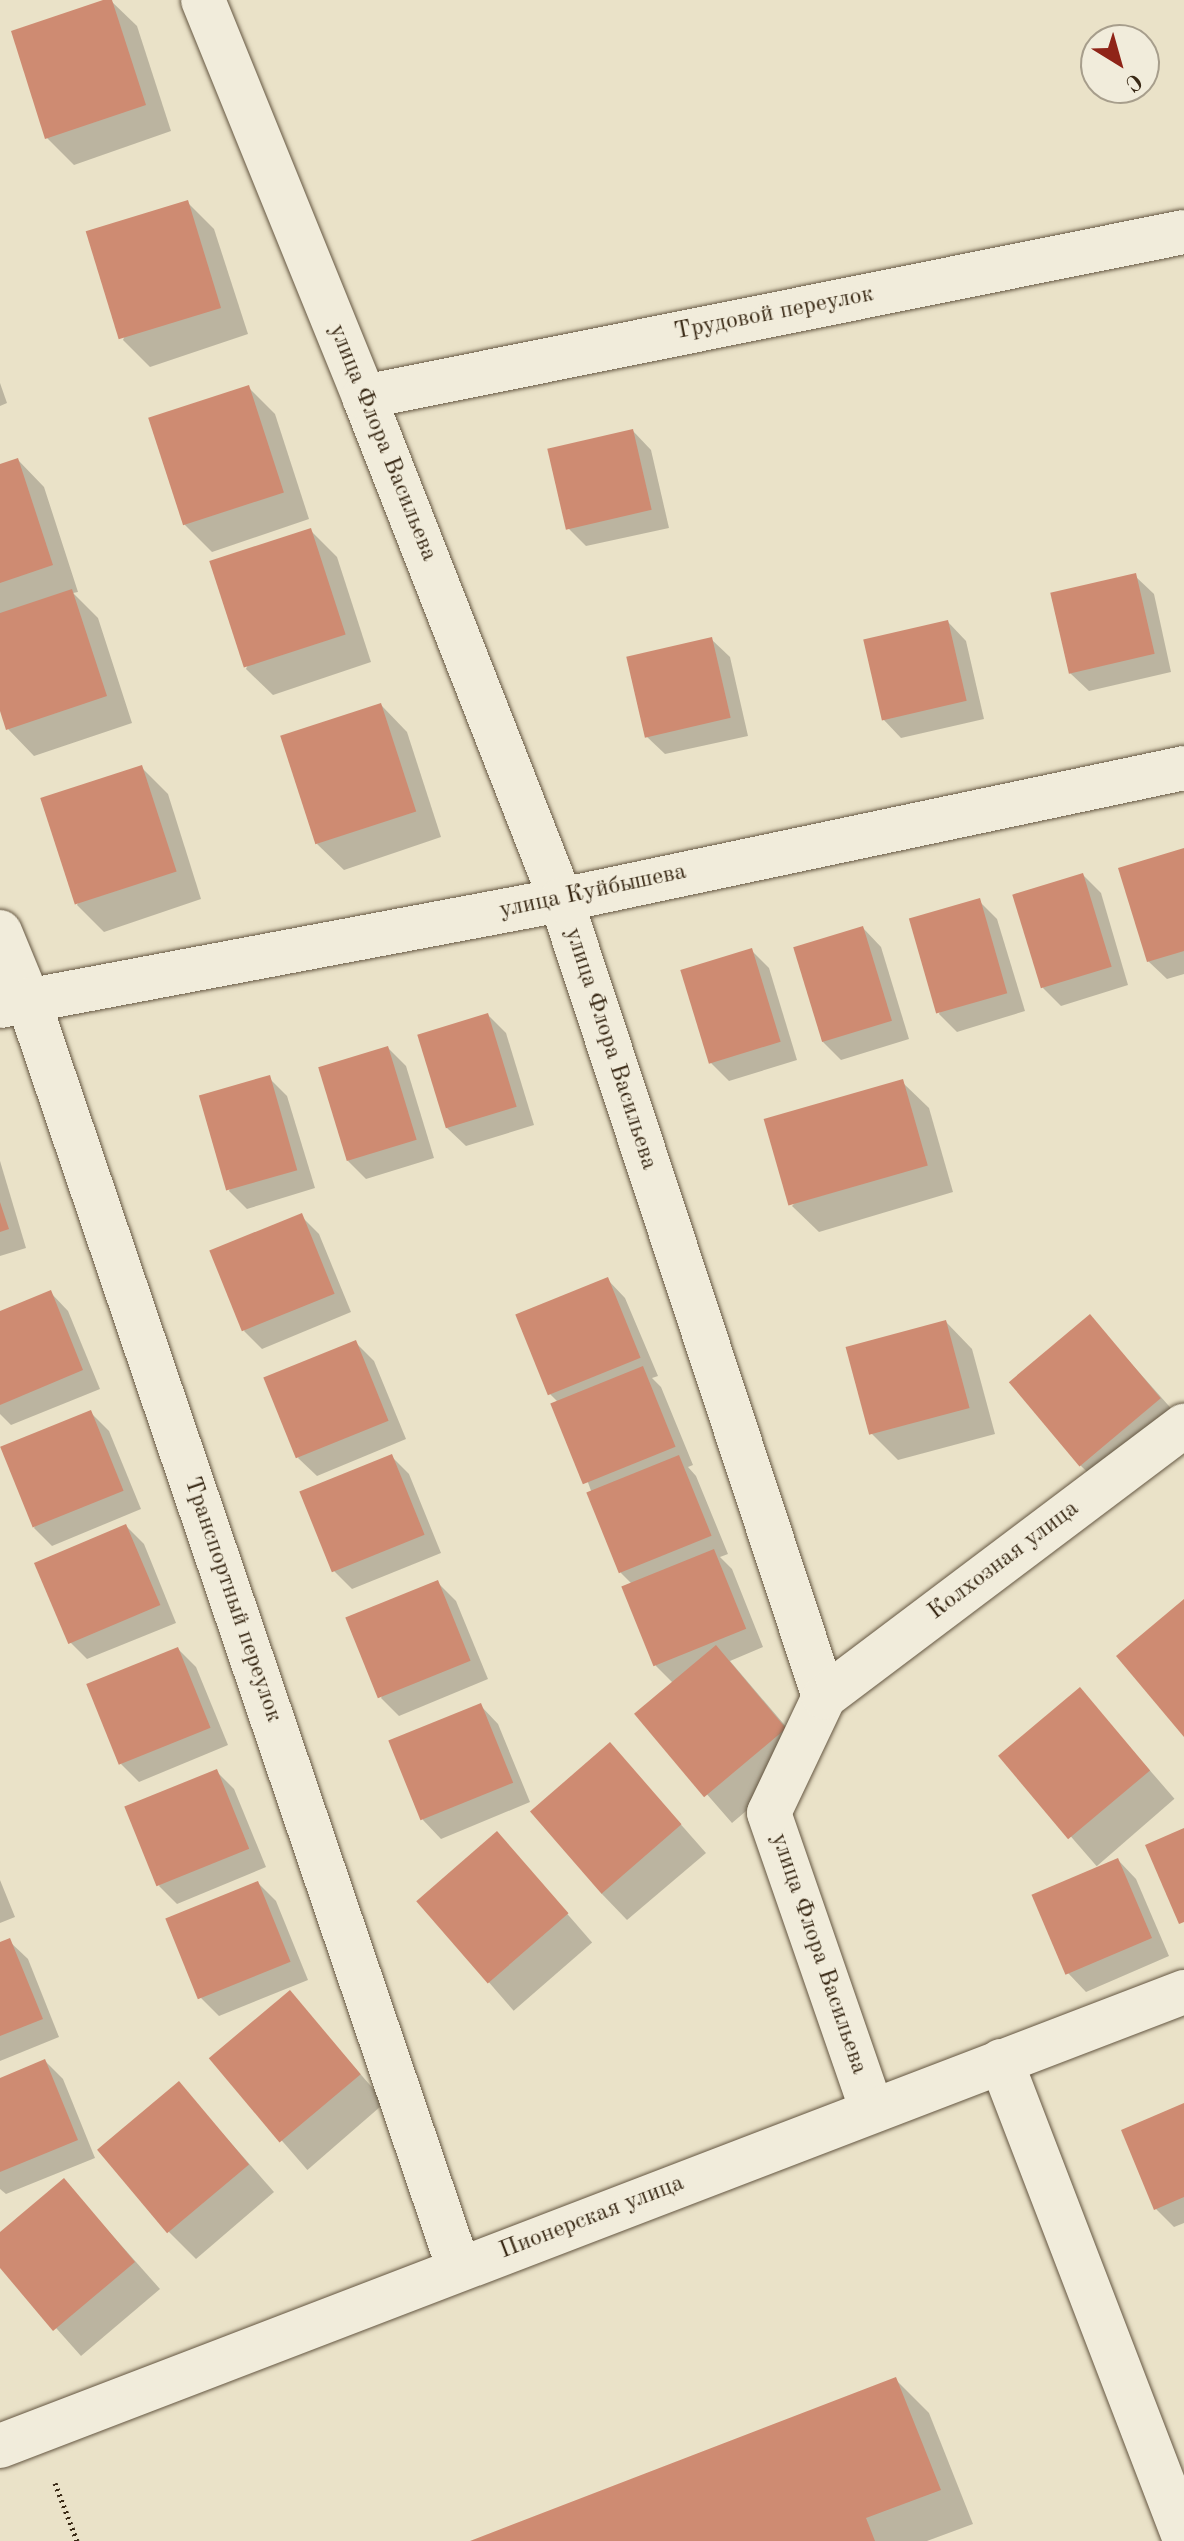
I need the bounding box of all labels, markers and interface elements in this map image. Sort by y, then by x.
north arrow [1080,24,1160,104]
text: С [1121,68,1146,95]
street label: Трудовой переулок [672,281,876,347]
street label: улица Флора Васильева [321,320,443,566]
street label: улица Куйбышева [497,858,689,926]
street label: улица Флора Васильева [557,924,663,1174]
street label: Транспортный переулок [176,1474,288,1726]
street label: Колхозная улица [923,1495,1085,1627]
street label: улица Флора Васильева [763,1830,873,2078]
street label: Пионерская улица [496,2170,688,2266]

